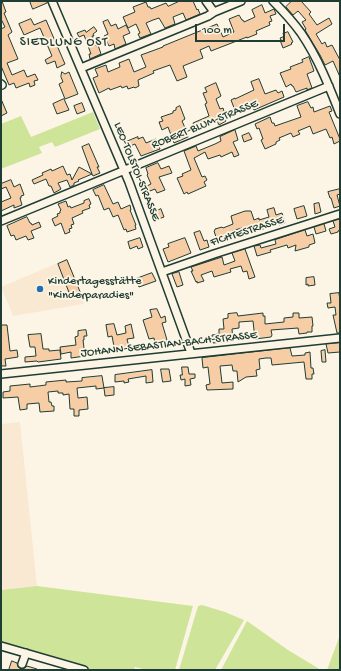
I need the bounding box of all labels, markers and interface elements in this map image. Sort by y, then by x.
scale bar [197,16,287,42]
text: 100 m [202,24,232,38]
district label: SIEDLUNG OST [20,35,108,51]
street label: ROBERT-BLUM-STRASSE [150,97,260,153]
street label: LEO-TOLSTOI-STRASSE [110,120,162,224]
street label: FICHTESTRASSE [208,213,286,251]
place label: Kindertagesstätte "Kinderparadies" [48,275,141,303]
marker: Kindertagesstätte "Kinderparadies" [35,284,45,294]
street label: JOHANN-SEBASTIAN-BACH-STRASSE [80,329,258,361]

